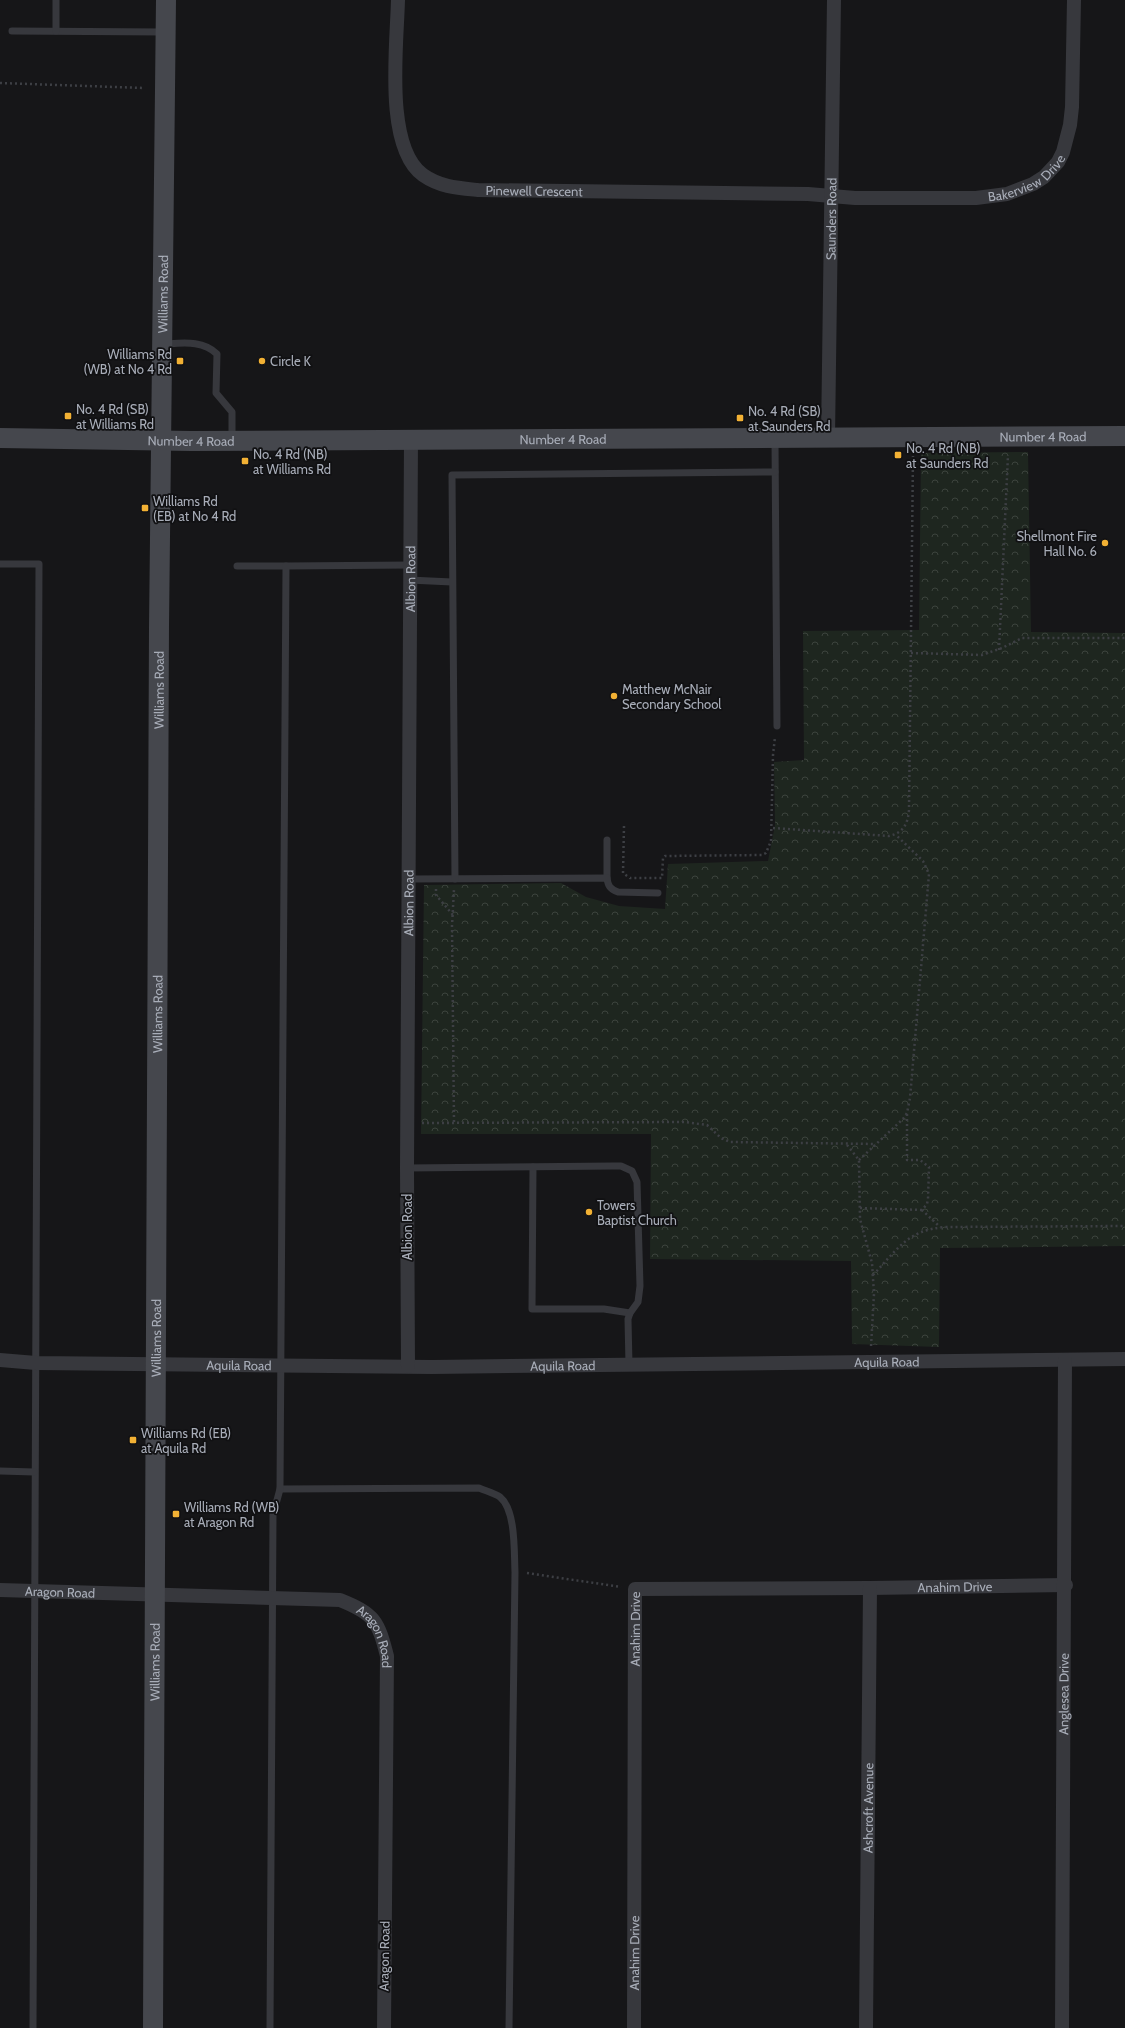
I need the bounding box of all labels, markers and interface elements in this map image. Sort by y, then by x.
street label: Bakerview Drive [987,152,1068,204]
street label: Saunders Road [822,178,840,260]
street label: Pinewell Crescent [485,182,583,199]
street label: Williams Road [154,255,171,333]
place label: Williams Rd (WB) at No 4 Rd [83,346,172,377]
place label: Circle K [270,353,312,369]
marker: Williams Rd (WB) at No 4 Rd [175,356,185,366]
marker: Circle K [257,356,267,366]
place label: No. 4 Rd (SB) at Williams Rd [76,401,154,432]
place label: No. 4 Rd (SB) at Saunders Rd [748,403,830,434]
marker: No. 4 Rd (SB) at Williams Rd [63,411,73,421]
marker: No. 4 Rd (SB) at Saunders Rd [735,413,745,423]
street label: Number 4 Road [1000,428,1086,445]
street label: Number 4 Road [520,431,606,447]
street label: Number 4 Road [147,432,234,449]
place label: No. 4 Rd (NB) at Saunders Rd [906,440,988,471]
place label: No. 4 Rd (NB) at Williams Rd [253,446,331,477]
marker: No. 4 Rd (NB) at Saunders Rd [893,450,903,460]
marker: No. 4 Rd (NB) at Williams Rd [240,456,250,466]
place label: Williams Rd (EB) at No 4 Rd [153,493,236,524]
marker: Williams Rd (EB) at No 4 Rd [140,503,150,513]
place label: Shellmont Fire Hall No. 6 [1017,528,1097,559]
marker: Shellmont Fire Hall No. 6 [1100,538,1110,548]
street label: Albion Road [402,546,418,612]
street label: Williams Road [151,651,167,729]
place label: Matthew McNair Secondary School [622,681,721,712]
marker: Matthew McNair Secondary School [609,691,619,701]
street label: Albion Road [400,870,417,936]
street label: Williams Road [149,975,166,1053]
street label: Albion Road [399,1194,415,1260]
place label: Towers Baptist Church [597,1197,677,1228]
marker: Towers Baptist Church [584,1207,594,1217]
street label: Williams Road [148,1299,164,1377]
street label: Aquila Road [854,1353,920,1370]
street label: Aquila Road [206,1357,272,1373]
street label: Aquila Road [530,1357,596,1374]
place label: Williams Rd (EB) at Aquila Rd [141,1425,231,1456]
marker: Williams Rd (EB) at Aquila Rd [128,1435,138,1445]
place label: Williams Rd (WB) at Aragon Rd [184,1499,279,1530]
marker: Williams Rd (WB) at Aragon Rd [171,1509,181,1519]
street label: Anahim Drive [917,1578,993,1595]
street label: Aragon Road [25,1583,95,1601]
street label: Anahim Drive [627,1591,643,1666]
street label: Aragon Road [354,1601,395,1668]
street label: Williams Road [146,1623,163,1701]
street label: Anglesea Drive [1055,1653,1072,1735]
street label: Ashcroft Avenue [860,1762,876,1853]
street label: Anahim Drive [626,1915,642,1990]
street label: Aragon Road [375,1921,393,1991]

